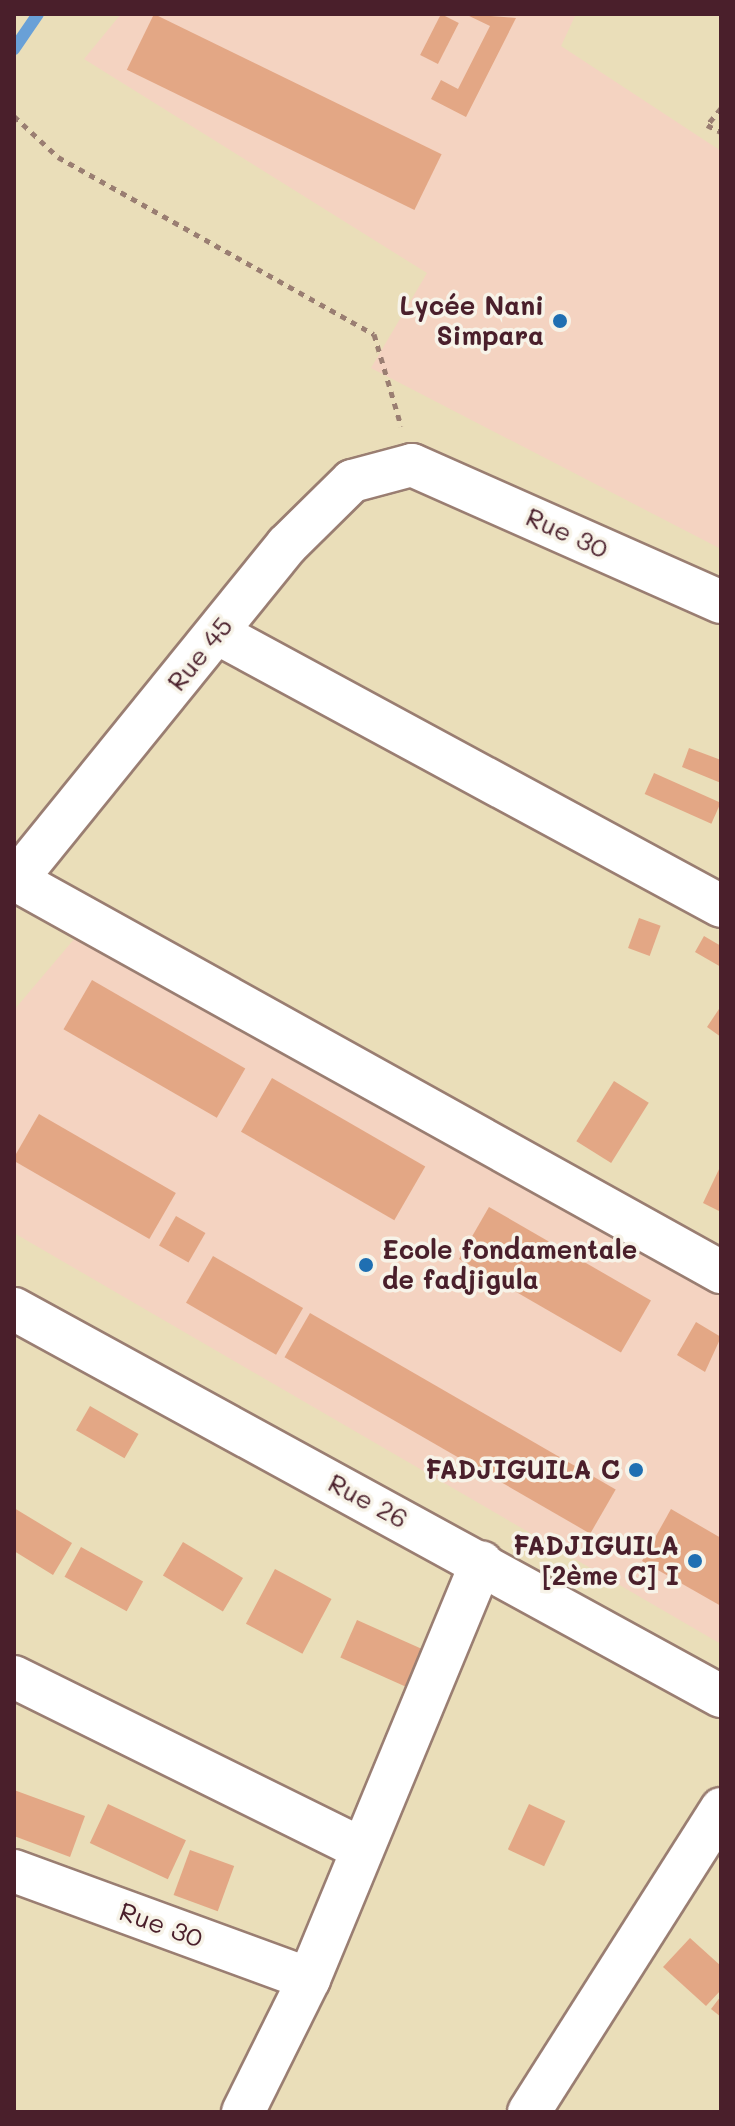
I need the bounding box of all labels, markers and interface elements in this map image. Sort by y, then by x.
place label: Lycée Nani Simpara [400,290,544,352]
marker: Lycée Nani Simpara [551,312,569,330]
street label: Rue 30 [521,501,613,565]
street label: Rue 45 [161,611,239,697]
place label: Ecole fondamentale de fadjigula [382,1234,637,1296]
marker: Ecole fondamentale de fadjigula [357,1256,375,1274]
place label: FADJIGUILA C [425,1454,620,1486]
marker: FADJIGUILA C [627,1461,645,1479]
street label: Rue 26 [323,1467,413,1535]
place label: FADJIGUILA [2ème C] I [513,1530,679,1592]
marker: FADJIGUILA [2ème C] I [686,1552,704,1570]
street label: Rue 30 [115,1896,207,1954]

